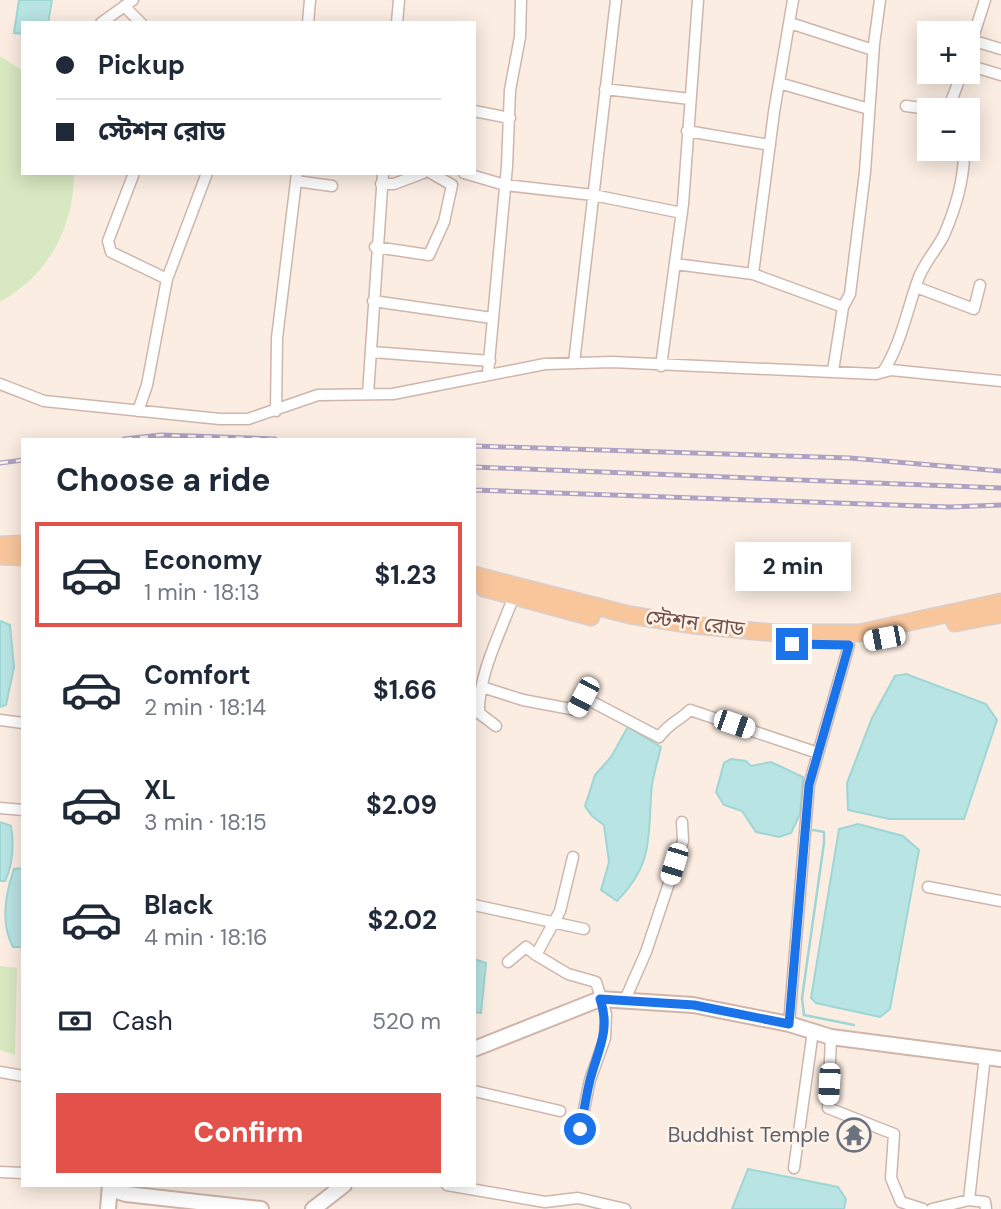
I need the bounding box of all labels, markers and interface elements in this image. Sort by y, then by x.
map controls [917,21,980,161]
button: + [917,21,980,84]
text: Pickup [98,48,185,82]
button: − [917,98,980,161]
text: স্টেশন রোড [98,114,225,148]
text: Choose a ride [56,459,271,501]
callout: 2 min [734,542,850,592]
icon: car [60,543,123,606]
text: Economy [144,543,262,577]
text: 2 min [763,551,823,581]
text: $1.23 [375,558,437,592]
text: 1 min · 18:13 [144,577,260,607]
street label: স্টেশন রোড [644,603,747,643]
car [862,624,907,652]
route end [776,628,808,660]
icon: car [60,658,123,721]
text: Comfort [144,658,250,692]
text: $1.66 [373,673,437,707]
car [564,674,603,720]
text: 2 min · 18:14 [144,692,266,722]
car [711,707,758,741]
icon: car [60,773,123,836]
text: XL [144,773,176,807]
text: $2.09 [366,788,437,822]
text: 3 min · 18:15 [144,807,267,837]
car [658,841,691,887]
icon: car [60,888,123,951]
text: Black [144,888,214,922]
text: $2.02 [368,903,437,937]
text: 4 min · 18:16 [144,922,268,952]
icon: cash [56,1002,94,1040]
text: Cash [112,1004,173,1038]
text: 520 m [372,1006,441,1036]
car [818,1062,841,1106]
button: Confirm [56,1093,441,1173]
route start [564,1113,596,1145]
temple icon: Buddhist Temple [835,1116,873,1154]
place label: Buddhist Temple [668,1121,830,1149]

